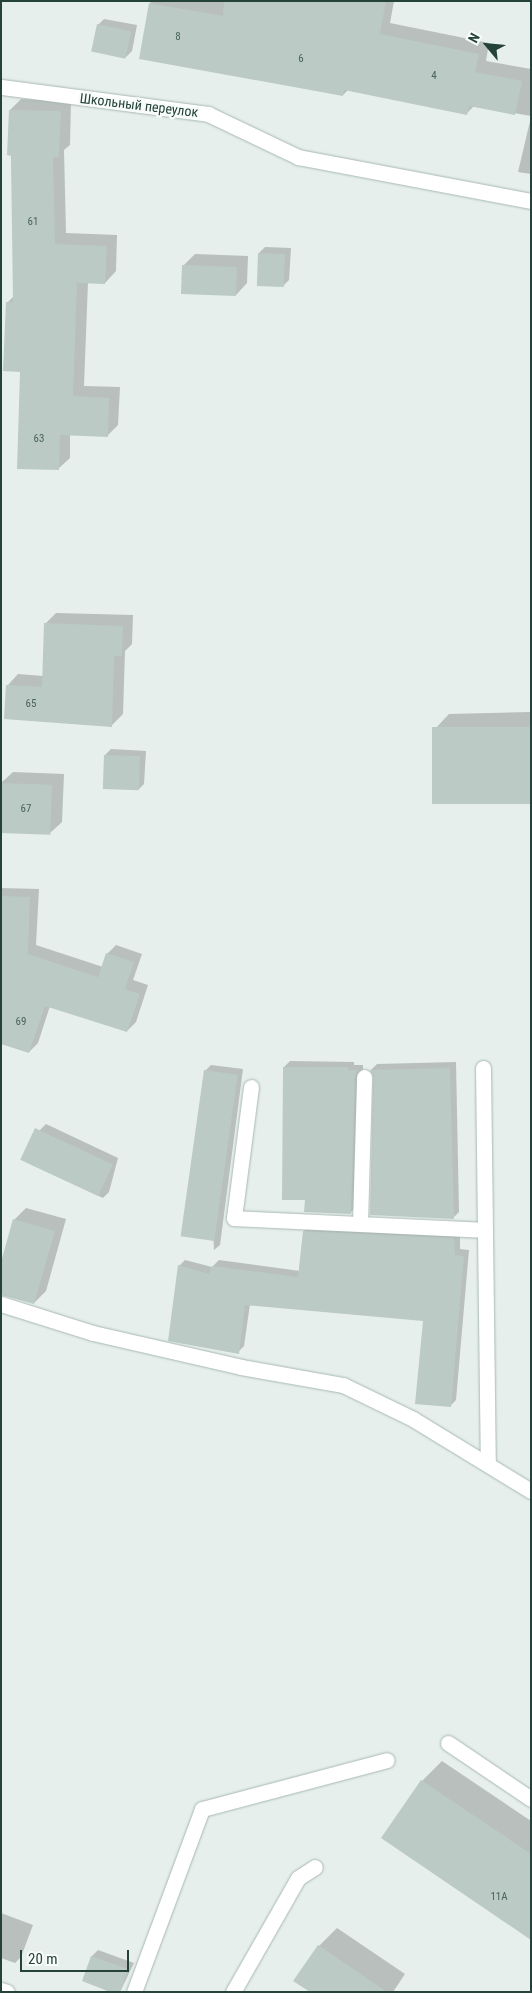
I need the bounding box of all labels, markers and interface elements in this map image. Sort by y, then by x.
north arrow [462,20,512,70]
house number: 8 [175,30,181,44]
text: N [465,30,483,46]
house number: 6 [298,52,304,66]
house number: 4 [431,69,437,83]
street label: Школьный переулок [79,89,199,121]
house number: 61 [28,215,38,229]
house number: 63 [34,432,44,446]
house number: 65 [26,697,36,711]
house number: 67 [21,802,31,816]
house number: 69 [16,1015,26,1029]
house number: 11А [490,1890,508,1904]
scale bar [22,1940,131,1972]
text: 20 m [28,1950,58,1968]

